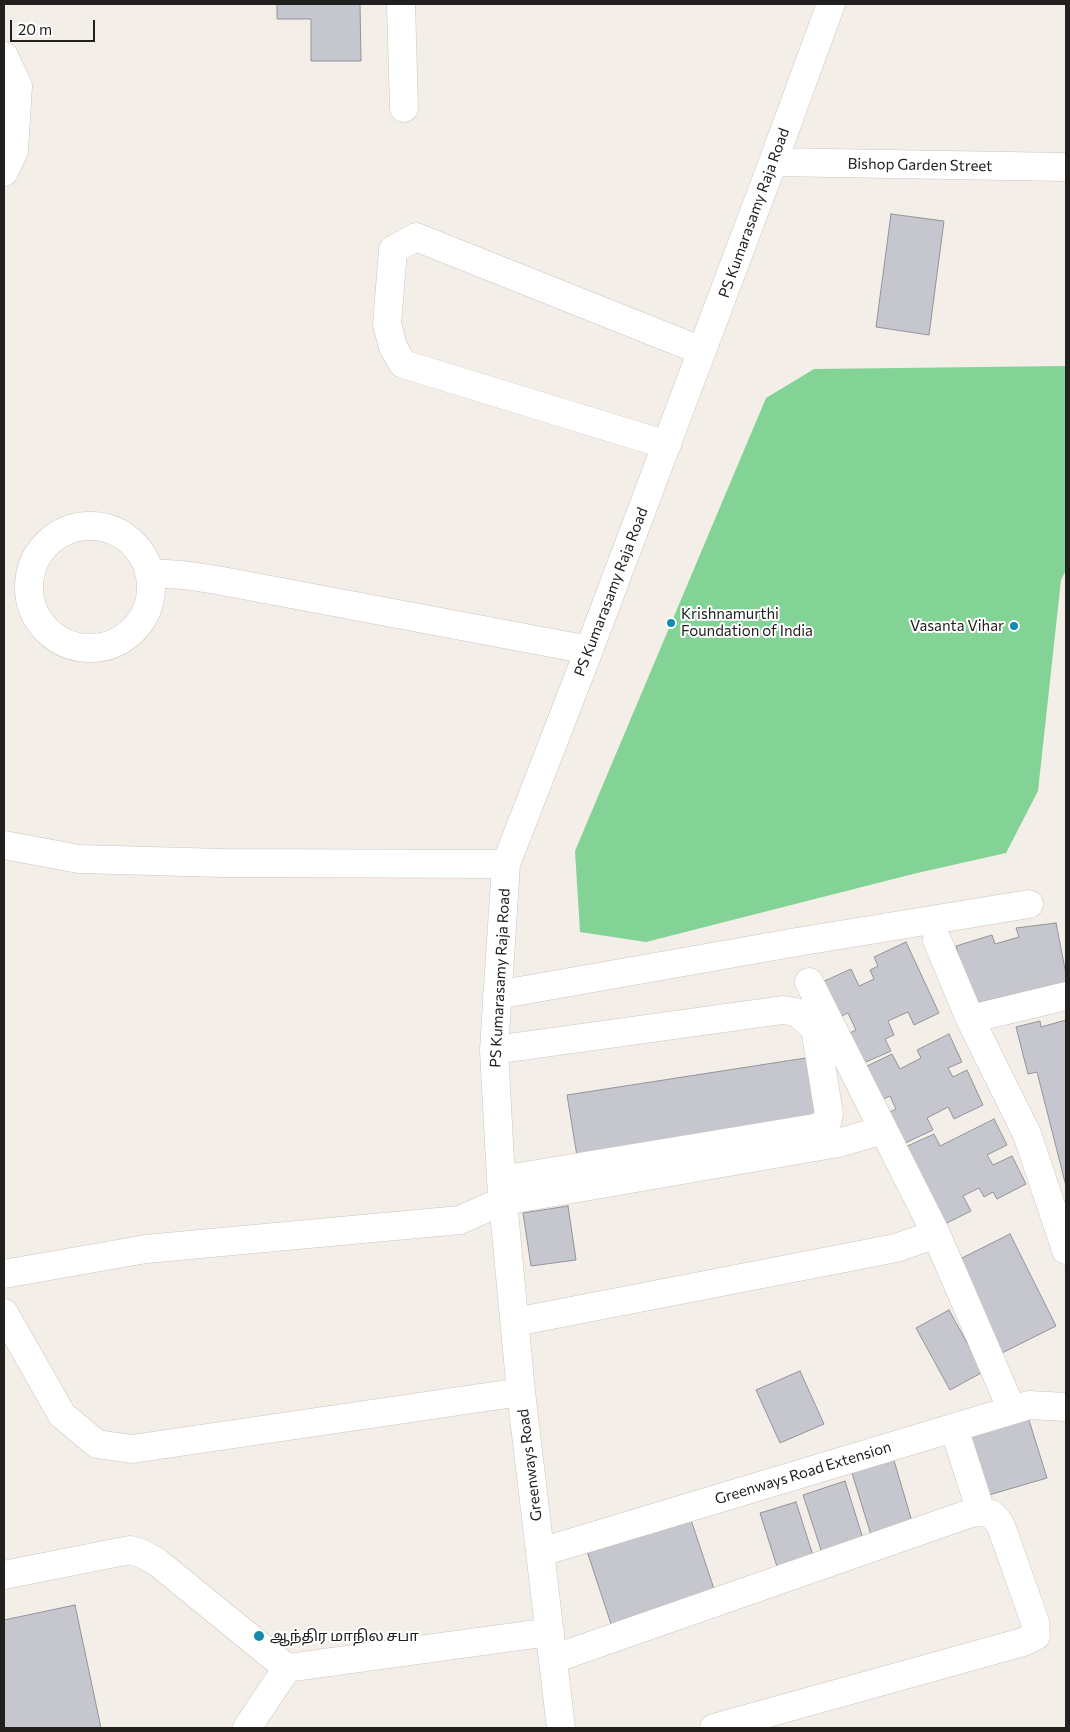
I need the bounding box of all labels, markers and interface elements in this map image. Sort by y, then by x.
scale bar [12,10,98,42]
text: 20 m [18,20,52,38]
street label: PS Kumarasamy Raja Road [715,126,793,300]
street label: Bishop Garden Street [848,155,992,175]
street label: PS Kumarasamy Raja Road [570,505,652,679]
place label: Krishnamurthi Foundation of India [681,605,813,640]
marker: Krishnamurthi Foundation of India [665,617,677,629]
place label: Vasanta Vihar [910,617,1004,635]
marker: Vasanta Vihar [1008,620,1020,632]
street label: PS Kumarasamy Raja Road [486,888,514,1068]
street label: Greenways Road [514,1408,546,1522]
street label: Greenways Road Extension [713,1438,893,1508]
place label: ஆந்திர மாநில சபா [270,1627,419,1645]
marker: ஆந்திர மாநில சபா [252,1629,266,1643]

